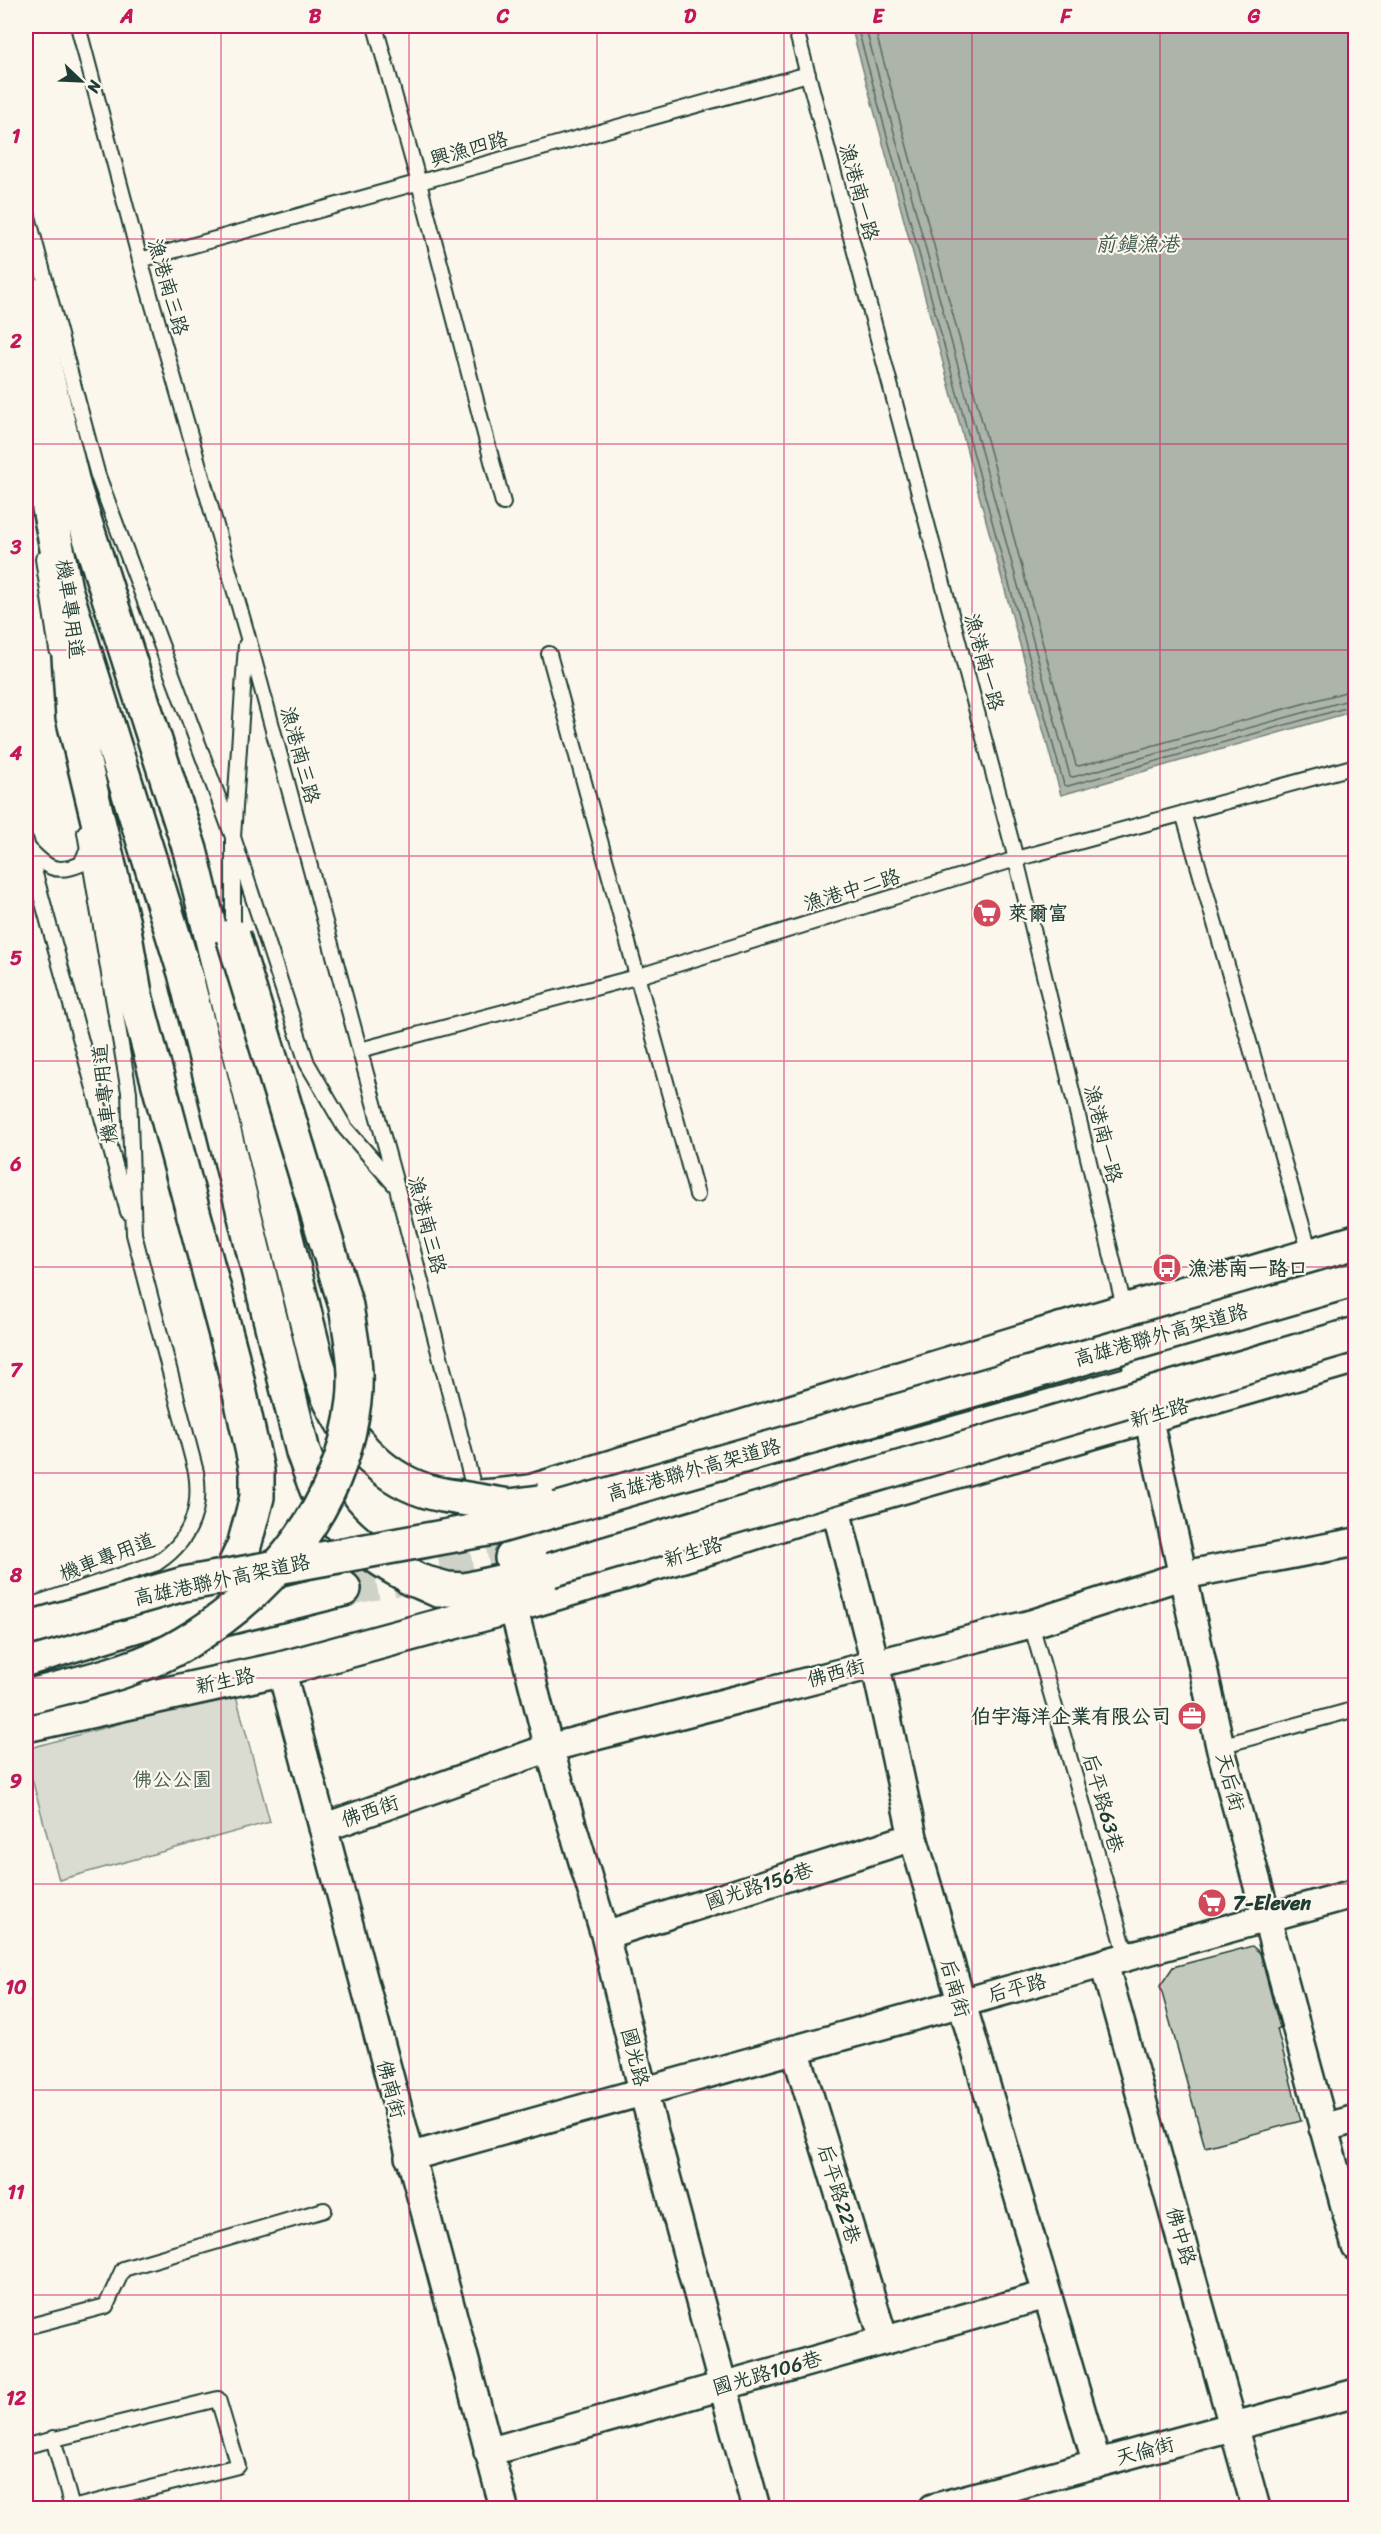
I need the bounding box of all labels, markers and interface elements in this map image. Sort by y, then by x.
text: A [119,0,134,34]
text: B [309,0,322,34]
text: C [496,0,510,34]
text: D [684,0,697,34]
text: E [872,0,885,34]
text: F [1060,0,1073,34]
text: G [1247,0,1261,34]
north arrow [51,51,111,111]
text: N [78,75,110,98]
text: 1 [12,119,21,154]
street label: 興漁四路 [426,121,513,177]
street label: 漁港南一路 [829,139,889,246]
water label: 前鎮漁港 [1095,225,1181,263]
street label: 漁港南三路 [137,234,199,341]
text: 2 [9,324,22,359]
text: 3 [10,530,22,565]
street label: 機車專用道 [46,557,94,661]
street label: 漁港南一路 [954,609,1014,716]
street label: 漁港南三路 [270,702,330,809]
text: 4 [9,736,23,771]
street label: 漁港中二路 [799,858,906,921]
place label: 萊爾富 [1008,896,1068,931]
supermarket icon: 萊爾富 [971,897,1003,929]
text: 5 [10,941,22,976]
street label: 機車專用道 [82,1042,128,1146]
street label: 漁港南一路 [1074,1081,1132,1188]
text: 6 [9,1147,22,1182]
street label: 漁港南三路 [398,1172,456,1279]
place label: 漁港南一路口 [1188,1251,1308,1286]
bus stop icon: 漁港南一路口 [1151,1252,1183,1284]
street label: 高雄港聯外高架道路 [1070,1293,1253,1377]
text: 7 [10,1353,23,1388]
street label: 新生路 [1125,1388,1194,1438]
street label: 高雄港聯外高架道路 [603,1428,786,1512]
street label: 機車專用道 [54,1523,160,1591]
street label: 新生路 [659,1526,728,1578]
street label: 高雄港聯外高架道路 [130,1544,315,1616]
text: 8 [9,1558,23,1593]
street label: 佛西街 [802,1648,870,1698]
street label: 新生路 [192,1657,259,1704]
place label: 伯宇海洋企業有限公司 [971,1699,1171,1734]
office icon: 伯宇海洋企業有限公司 [1176,1700,1208,1732]
street label: 天后街 [1205,1748,1255,1816]
street label: 后平路63巷 [1072,1749,1134,1858]
park label: 佛公公園 [132,1762,212,1797]
text: 9 [10,1764,22,1799]
street label: 佛西街 [336,1785,404,1837]
street label: 國光路156巷 [700,1852,819,1920]
place label: 7-Eleven [1233,1886,1311,1921]
supermarket icon: 7-Eleven [1196,1887,1228,1919]
street label: 后南街 [930,1954,980,2022]
street label: 后平路 [983,1963,1051,2013]
text: 10 [5,1970,27,2005]
street label: 國光路 [611,2024,659,2091]
street label: 佛南街 [366,2055,416,2123]
street label: 后平路22巷 [807,2140,871,2249]
text: 11 [7,2175,25,2210]
street label: 佛中路 [1156,2202,1206,2271]
street label: 國光路106巷 [708,2340,827,2405]
text: 12 [6,2381,27,2416]
street label: 天倫街 [1111,2426,1179,2476]

